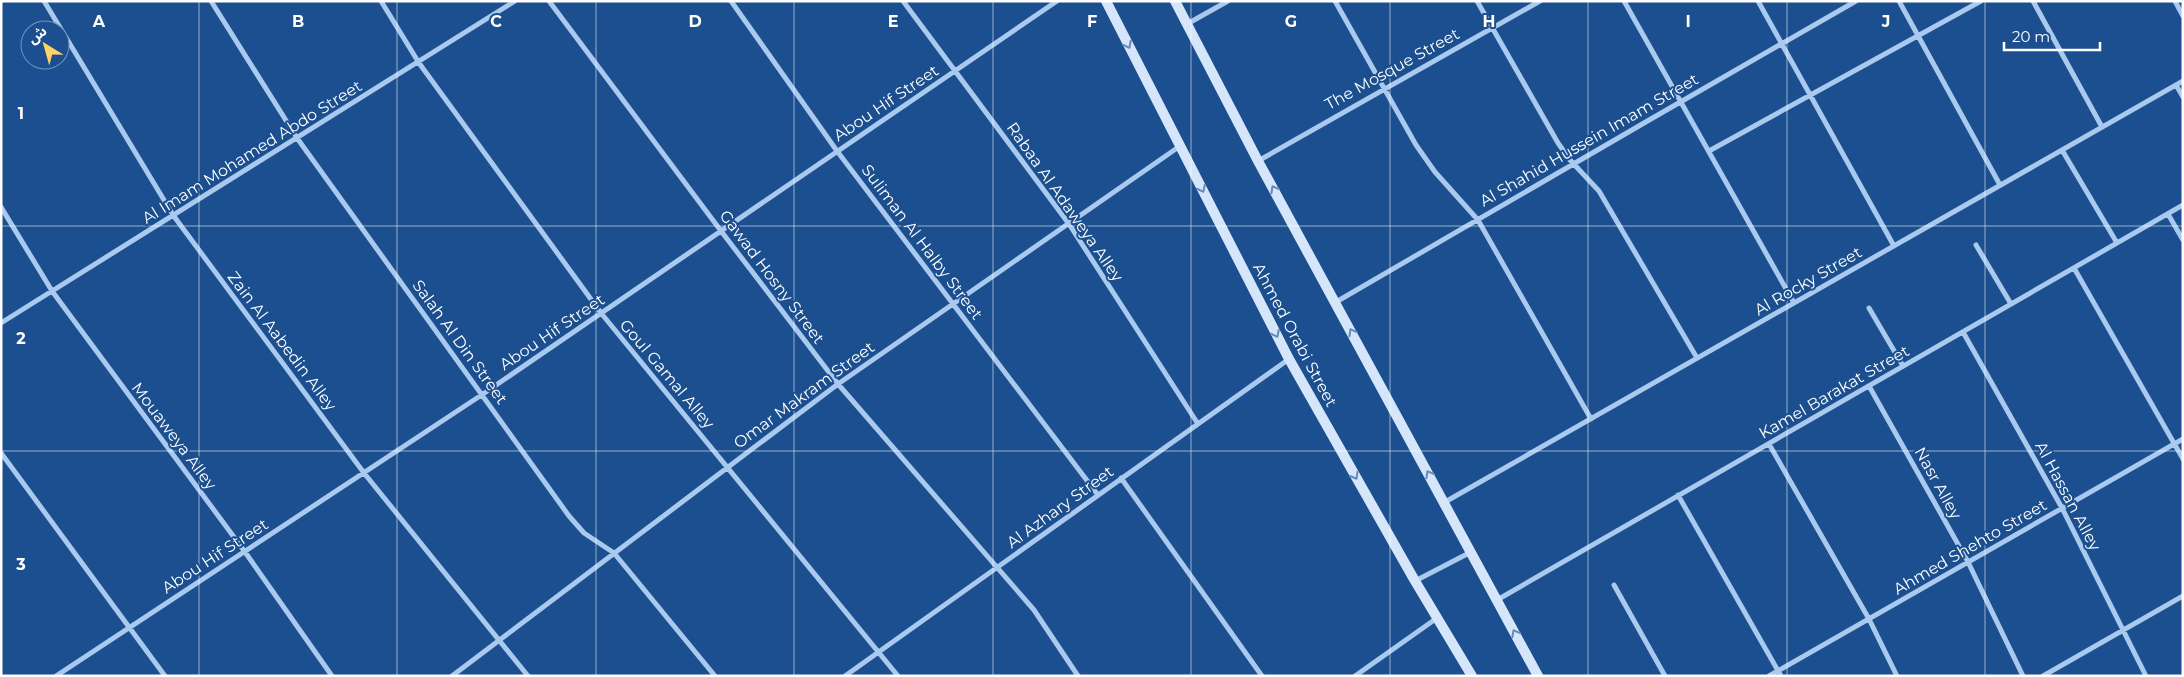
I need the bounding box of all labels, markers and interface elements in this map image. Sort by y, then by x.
text: A [92,12,106,31]
text: B [292,12,304,31]
text: C [490,12,502,31]
text: D [688,12,702,31]
text: E [888,12,898,31]
text: F [1087,12,1097,31]
text: G [1285,12,1297,31]
text: H [1483,12,1495,31]
text: I [1685,12,1691,31]
text: J [1881,12,1890,31]
north arrow [20,20,70,70]
scale bar [2004,20,2100,52]
text: ش [24,22,50,48]
street label: The Mosque Street [1321,24,1463,114]
text: 20 m [2012,27,2050,46]
one-way arrow [1122,39,1132,48]
street label: Abou Hif Street [830,61,943,145]
street label: Al Shahid Hussein Imam Street [1476,69,1702,211]
street label: Al Imam Mohamed Abdo Street [139,76,366,228]
text: 1 [18,104,24,123]
street label: Rabaa Al Adaweya Alley [1003,119,1127,286]
street label: Suliman Al Halby Street [857,161,987,324]
one-way arrow [1196,184,1206,193]
one-way arrow [1270,185,1280,194]
street label: Gawad Hosny Street [716,206,829,348]
street label: Al Rocky Street [1751,242,1866,319]
street label: Ahmed Orabi Street [1249,260,1341,411]
street label: Zain Al Aabedin Alley [224,268,341,414]
street label: Salah Al Din Street [409,276,512,408]
street label: Abou Hif Street [496,290,609,374]
street label: Goul Gamal Alley [616,316,718,433]
one-way arrow [1348,328,1358,337]
text: 2 [16,329,26,348]
one-way arrow [1270,329,1280,338]
street label: Omar Makram Street [730,337,878,452]
street label: Kamel Barakat Street [1755,341,1913,443]
street label: Mouaweya Alley [128,379,221,493]
street label: Al Hassan Alley [2031,438,2105,554]
street label: Nasr Alley [1910,444,1966,523]
street label: Al Azhary Street [1003,462,1118,552]
one-way arrow [1349,471,1359,480]
one-way arrow [1426,471,1436,480]
street label: Ahmed Shehto Street [1890,495,2050,599]
street label: Abou Hif Street [158,514,272,597]
text: 3 [15,555,26,574]
one-way arrow [1511,629,1521,638]

